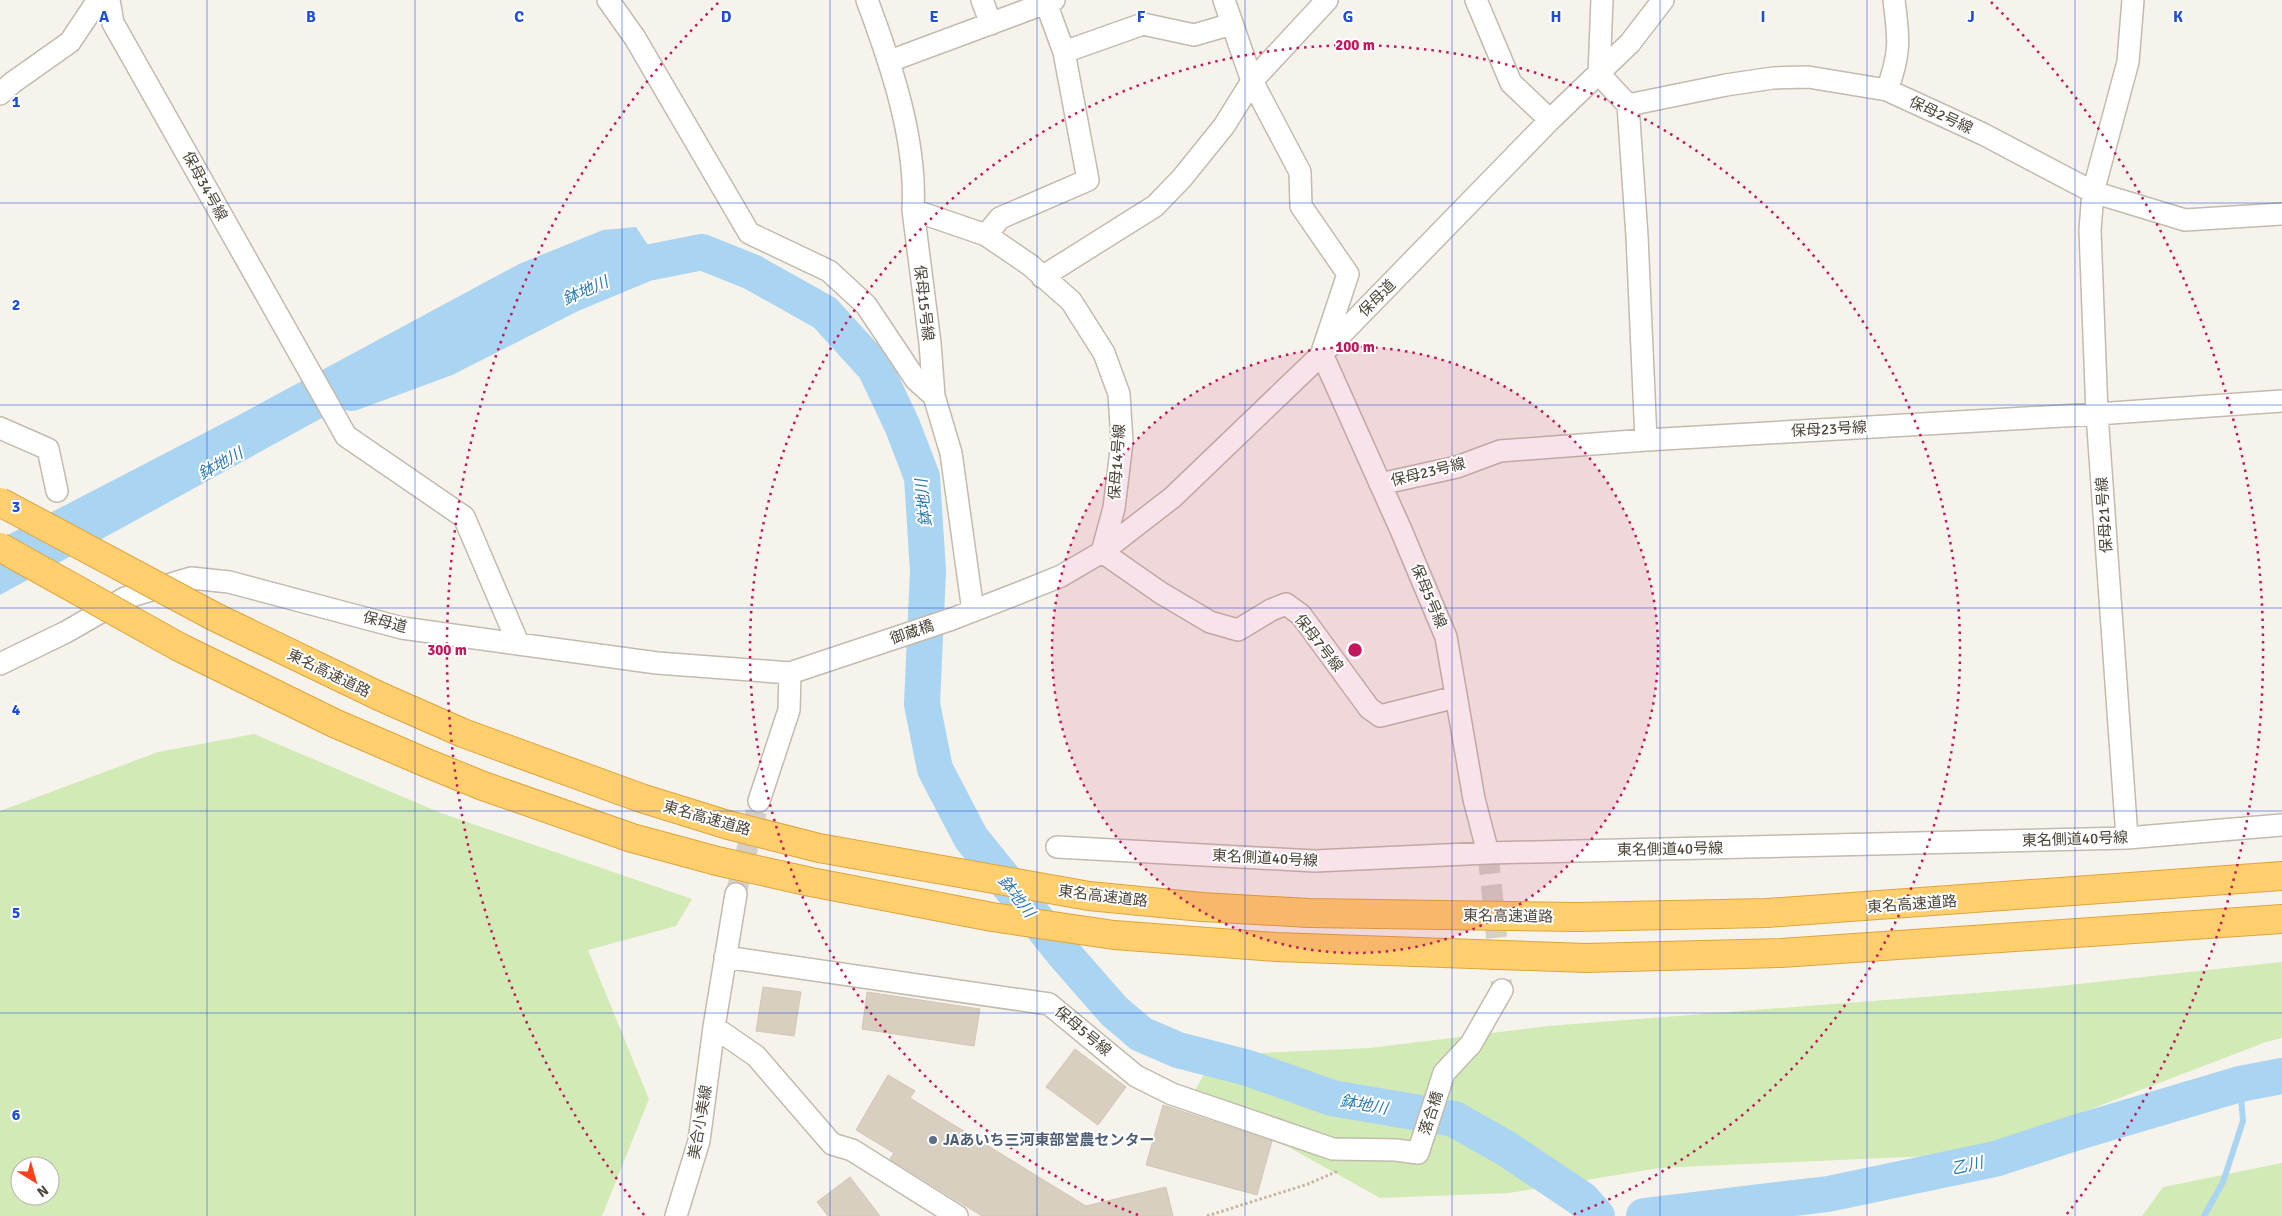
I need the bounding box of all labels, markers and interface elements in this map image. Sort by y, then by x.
text: A [99,7,110,27]
text: B [306,7,316,27]
text: C [514,7,524,27]
text: D [721,7,732,27]
text: E [929,7,939,27]
text: F [1137,7,1146,27]
text: G [1343,7,1353,27]
text: H [1551,7,1561,27]
text: I [1760,7,1766,27]
text: J [1967,7,1975,27]
text: K [2173,7,2183,27]
text: 200 m [1335,36,1375,54]
text: 1 [12,92,21,112]
street label: 保母2号線 [1906,92,1976,138]
street label: 保母34号線 [179,148,231,224]
street label: 保母15号線 [910,264,938,342]
water label: 鉢地川 [559,271,613,310]
street label: 保母道 [1355,276,1399,320]
text: 2 [12,295,20,315]
text: 100 m [1335,338,1375,356]
street label: 保母23号線 [1790,418,1868,440]
street label: 保母14号線 [1105,423,1129,501]
water label: 鉢地川 [195,443,248,484]
street label: 保母23号線 [1389,454,1467,490]
water label: 鉢地川 [911,476,936,528]
street label: 保母21号線 [2092,476,2116,554]
text: 3 [12,497,20,517]
street label: 保母5号線 [1407,561,1451,631]
street label: 保母道 [361,608,409,636]
street label: 保母7号線 [1291,611,1347,675]
street label: 御蔵橋 [888,616,936,648]
text: 300 m [427,641,467,659]
centre of rings [1346,641,1364,659]
street label: 東名高速道路 [285,645,373,701]
text: 4 [12,700,21,720]
street label: 東名高速道路 [661,797,753,839]
street label: 東名側道40号線 [2022,828,2128,850]
street label: 東名側道40号線 [1617,839,1723,859]
street label: 東名側道40号線 [1212,846,1318,870]
water label: 鉢地川 [994,872,1040,923]
street label: 東名高速道路 [1057,882,1149,910]
street label: 東名高速道路 [1866,892,1958,916]
text: 5 [12,903,20,923]
street label: 東名高速道路 [1463,906,1553,926]
street label: 保母5号線 [1051,1002,1115,1060]
street label: 美合小美線 [685,1083,715,1161]
street label: 落合橋 [1415,1089,1447,1137]
water label: 鉢地川 [1338,1091,1391,1119]
text: 6 [12,1105,21,1125]
place label: JAあいち三河東部営農センター [943,1131,1154,1149]
marker: JAあいち三河東部営農センター [927,1134,939,1146]
water label: 乙川 [1949,1152,1987,1179]
north arrow [10,1156,60,1206]
text: N [34,1181,52,1201]

